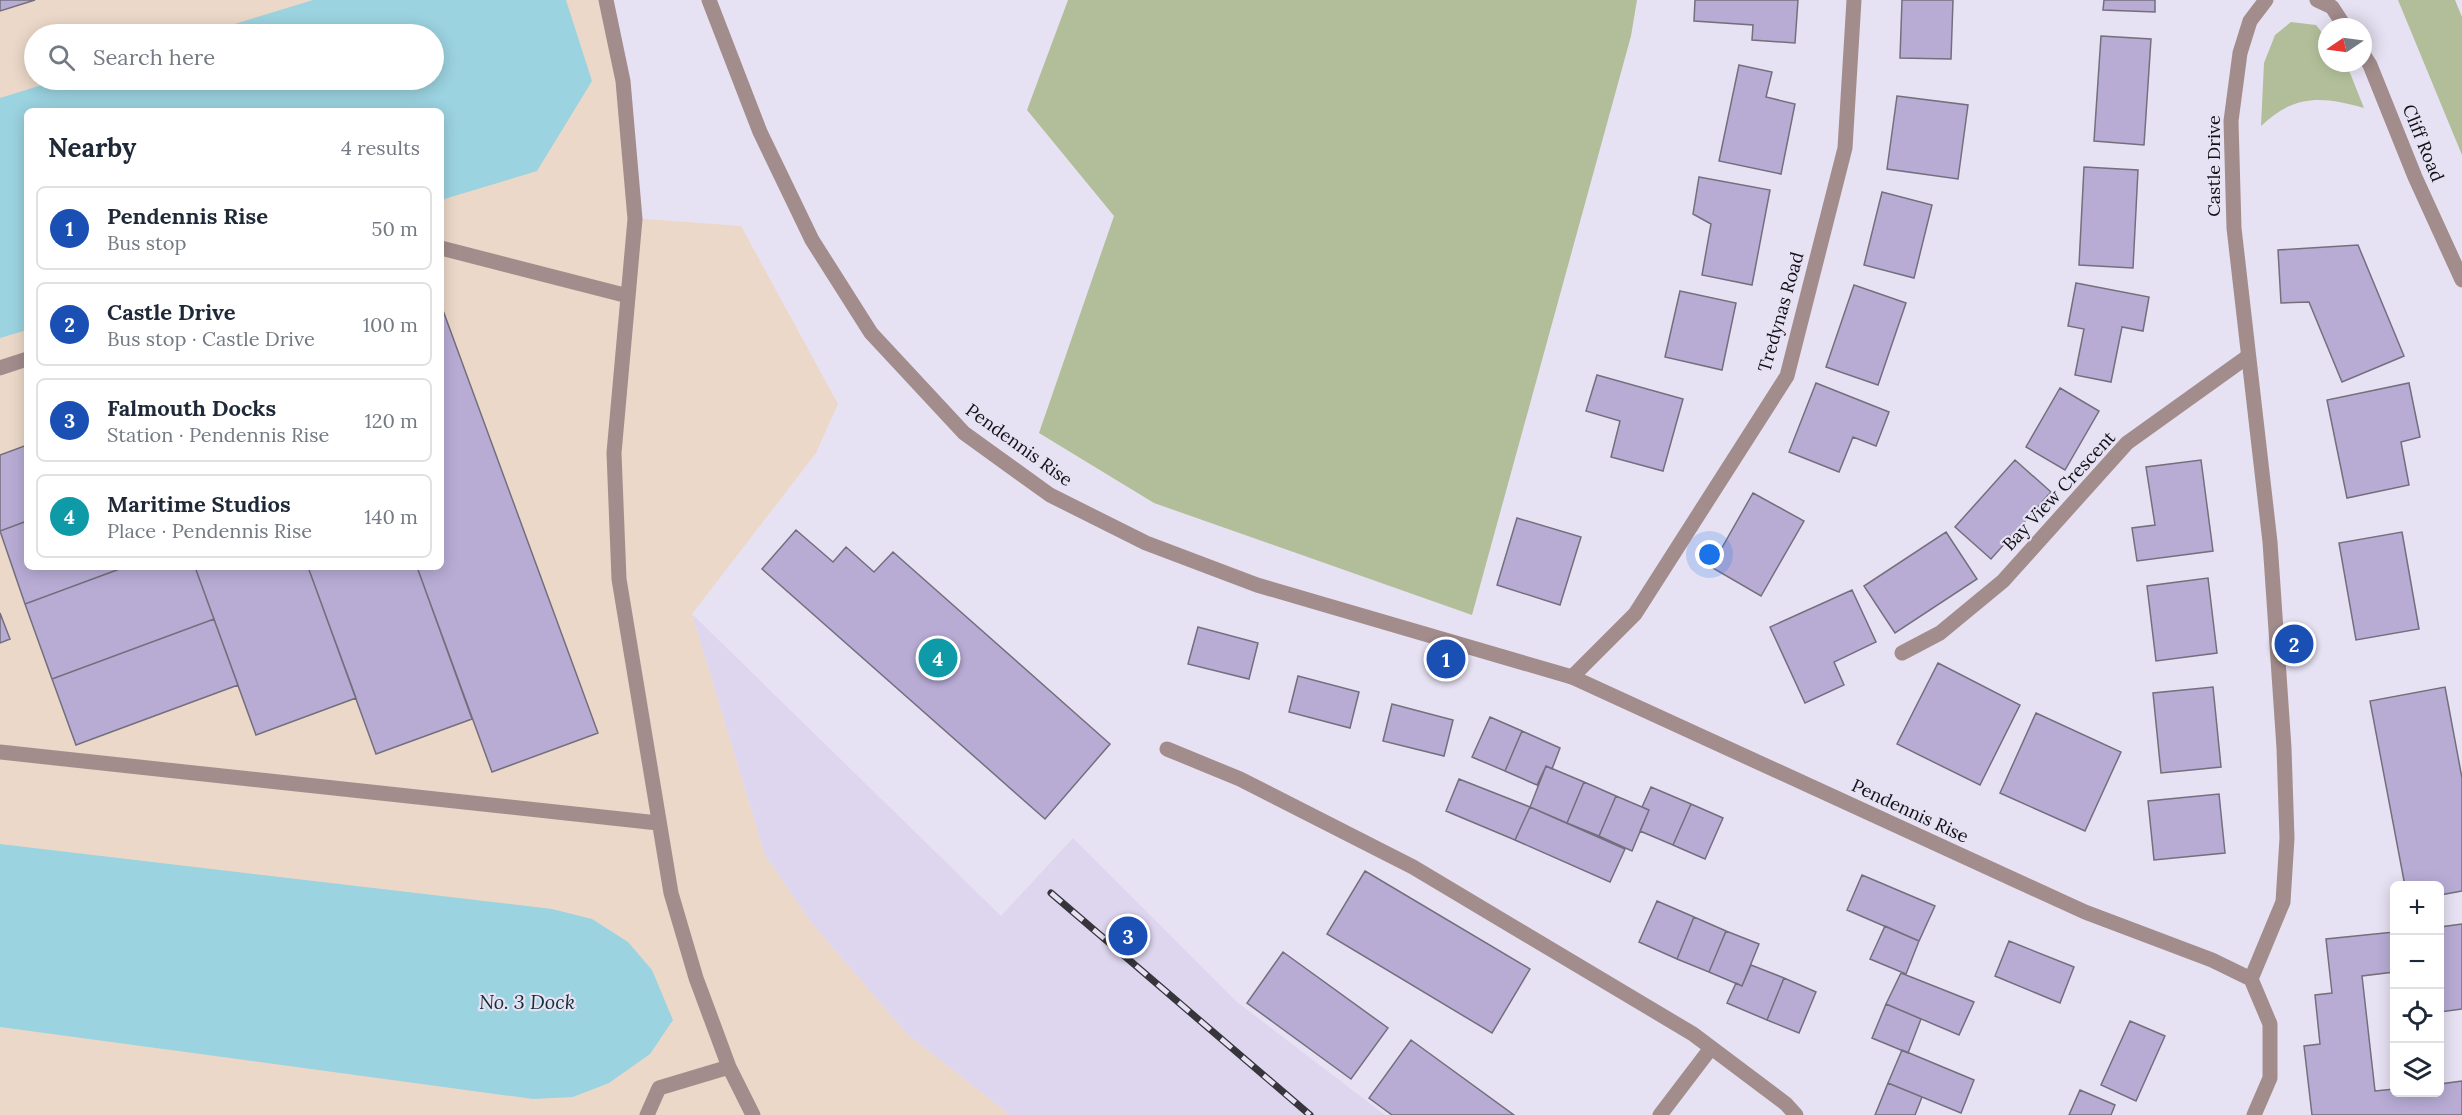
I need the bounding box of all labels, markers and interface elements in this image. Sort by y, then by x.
north arrow [2318,18,2372,72]
search box [24,24,444,90]
icon: search [45,41,78,74]
text: Search here [93,43,215,71]
street label: Cliff Road [2398,101,2449,185]
street label: Castle Drive [2202,115,2225,217]
text: Nearby [48,131,136,164]
text: 4 results [341,135,420,160]
text: Pendennis Rise [107,202,268,230]
text: 1 [65,216,74,241]
text: 50 m [372,216,418,241]
text: Bus stop [107,230,186,255]
street label: Tredynas Road [1752,249,1809,375]
text: Castle Drive [107,298,236,326]
text: 2 [64,312,75,337]
text: 100 m [363,312,418,337]
text: Bus stop · Castle Drive [107,326,315,351]
text: Falmouth Docks [107,394,276,422]
street label: Pendennis Rise [961,398,1077,491]
text: 3 [64,408,75,433]
text: 120 m [364,408,418,433]
text: Station · Pendennis Rise [107,422,329,447]
street label: Bay View Crescent [1997,426,2120,555]
text: Maritime Studios [107,490,291,518]
text: 4 [64,504,75,529]
text: 140 m [364,504,418,529]
text: Place · Pendennis Rise [107,518,312,543]
your location [1695,540,1724,569]
pin: 2 [2274,622,2314,666]
pin: 4 [918,636,958,680]
pin: 1 [1426,636,1466,682]
street label: Pendennis Rise [1848,773,1973,848]
map controls [2390,881,2444,1097]
button: + [2390,881,2444,935]
pin: 3 [1108,914,1148,958]
button: − [2390,935,2444,989]
water label: No. 3 Dock [479,989,575,1014]
button: locate [2390,989,2444,1043]
button: layers [2390,1043,2444,1097]

